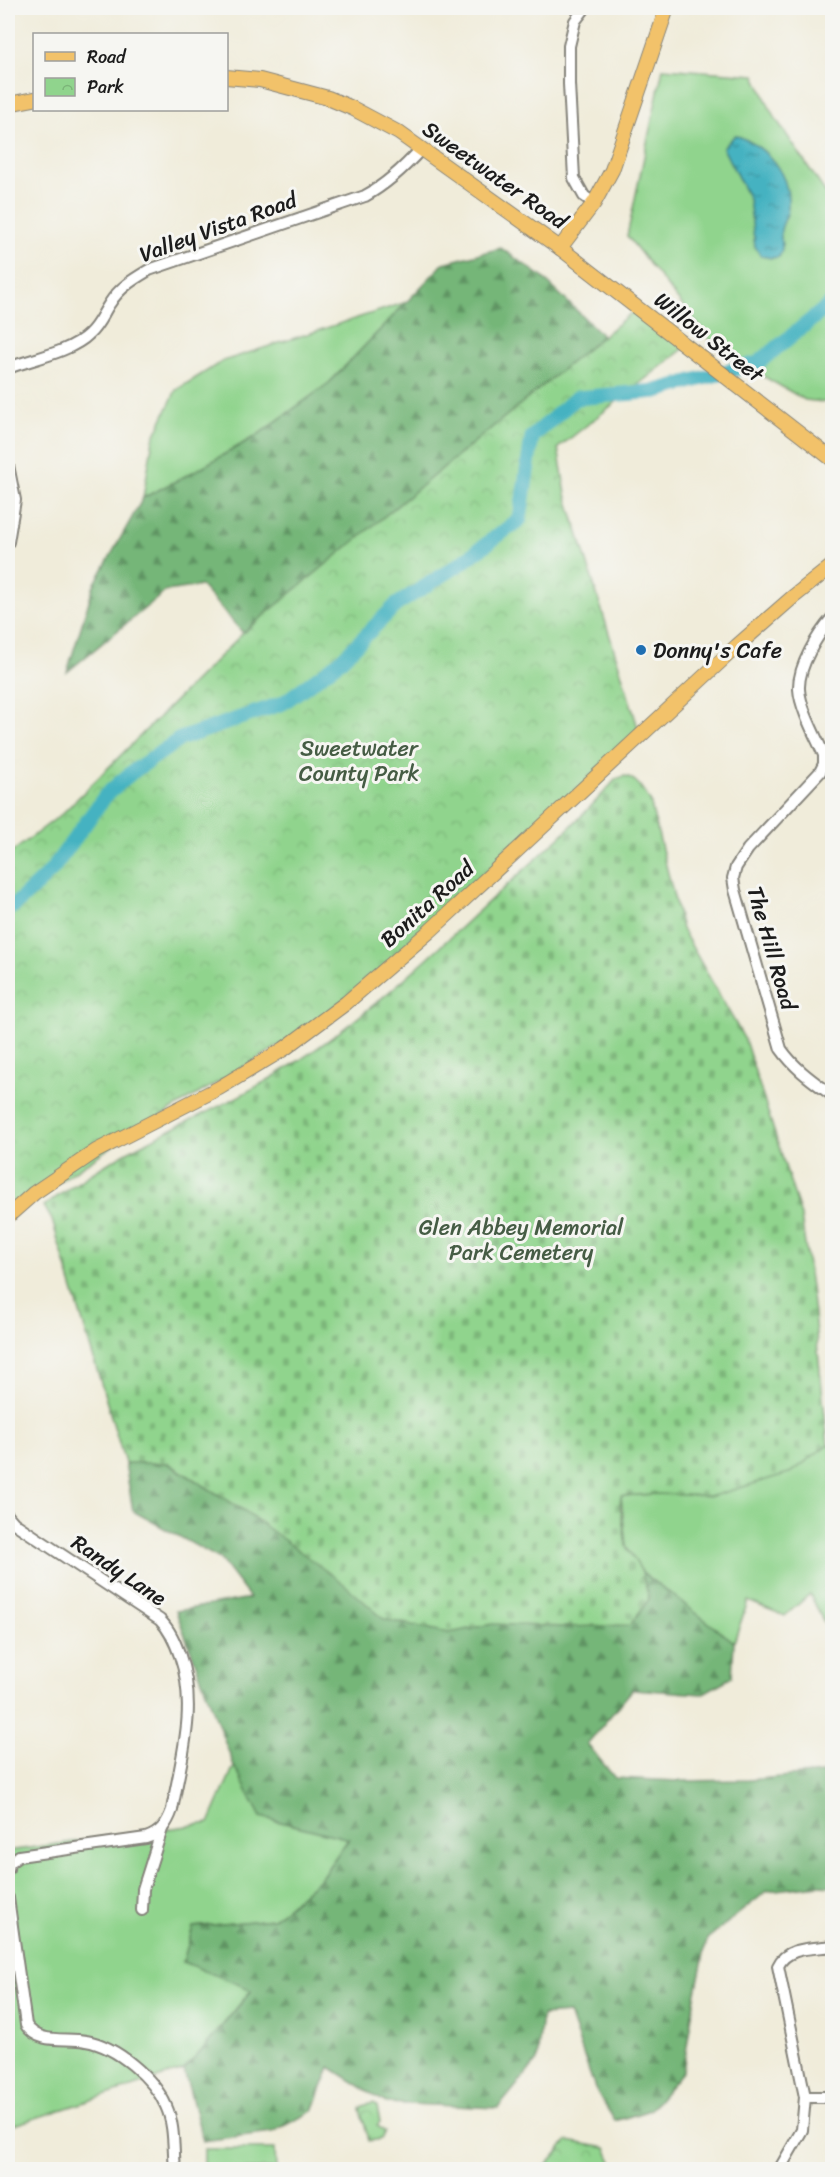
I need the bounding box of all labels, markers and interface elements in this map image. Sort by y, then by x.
legend [33,33,228,111]
text: Road [87,41,127,73]
text: Park [87,71,124,103]
street label: Sweetwater Road [414,110,577,241]
street label: Valley Vista Road [134,180,303,274]
street label: Willow Street [645,281,773,393]
place label: Donny's Cafe [653,631,782,670]
marker: Donny's Cafe [634,643,648,657]
park label: Sweetwater County Park [299,729,420,793]
street label: Bonita Road [371,850,484,957]
street label: The Hill Road [736,881,809,1016]
park label: Glen Abbey Memorial Park Cemetery [419,1208,624,1272]
street label: Randy Lane [63,1523,175,1617]

